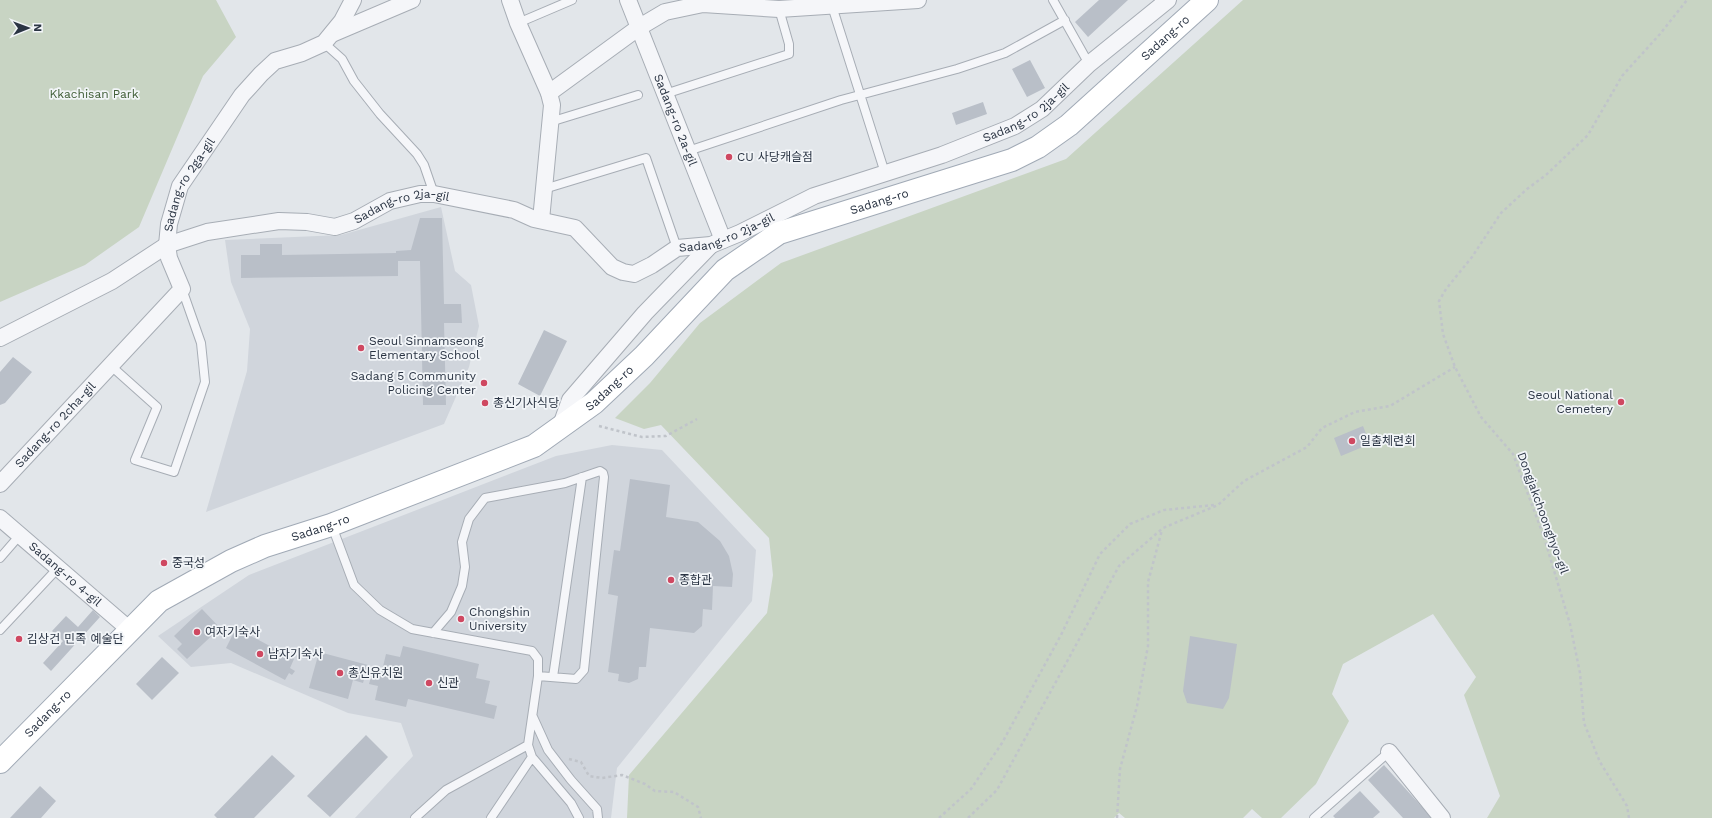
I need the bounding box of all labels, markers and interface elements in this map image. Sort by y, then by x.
north arrow [8,8,48,48]
street label: Sadang-ro [1138,12,1192,63]
text: N [31,24,44,32]
street label: Sadang-ro 2a-gil [651,72,700,168]
street label: Sadang-ro 2ja-gil [981,80,1072,145]
park label: Kkachisan Park [49,87,139,101]
street label: Sadang-ro 2ga-gil [161,135,218,232]
place label: CU 사당캐슬점 [737,150,813,164]
marker: CU 사당캐슬점 [724,152,734,162]
street label: Sadang-ro [848,186,910,217]
street label: Sadang-ro 2ja-gil [351,187,451,227]
street label: Sadang-ro 2ja-gil [678,210,777,255]
place label: Seoul Sinnamseong Elementary School [369,334,484,362]
marker: Seoul Sinnamseong Elementary School [356,343,366,353]
street label: Sadang-ro [583,363,636,414]
place label: Sadang 5 Community Policing Center [351,369,477,397]
marker: Sadang 5 Community Policing Center [479,378,489,388]
street label: Sadang-ro 2cha-gil [12,379,99,470]
place label: Seoul National Cemetery [1528,388,1614,416]
place label: 총신기사식당 [493,396,559,410]
marker: Seoul National Cemetery [1616,397,1626,407]
marker: 총신기사식당 [480,398,490,408]
place label: 일출체련회 [1360,434,1415,448]
marker: 일출체련회 [1347,436,1357,446]
street label: Dongjakchoonghyo-gil [1514,450,1572,576]
street label: Sadang-ro [289,512,351,544]
street label: Sadang-ro 4-gil [26,539,105,609]
place label: 중국성 [172,556,205,570]
marker: 중국성 [159,558,169,568]
place label: 종합관 [679,573,712,587]
marker: 종합관 [666,575,676,585]
place label: Chongshin University [469,605,530,633]
marker: Chongshin University [456,614,466,624]
place label: 여자기숙사 [205,625,260,639]
marker: 여자기숙사 [192,627,202,637]
place label: 김상건 민족 예술단 [27,632,124,646]
marker: 김상건 민족 예술단 [14,634,24,644]
place label: 남자기숙사 [268,647,323,661]
marker: 남자기숙사 [255,649,265,659]
place label: 총신유치원 [348,666,403,680]
marker: 총신유치원 [335,668,345,678]
place label: 신관 [437,676,459,690]
marker: 신관 [424,678,434,688]
street label: Sadang-ro [22,687,74,740]

